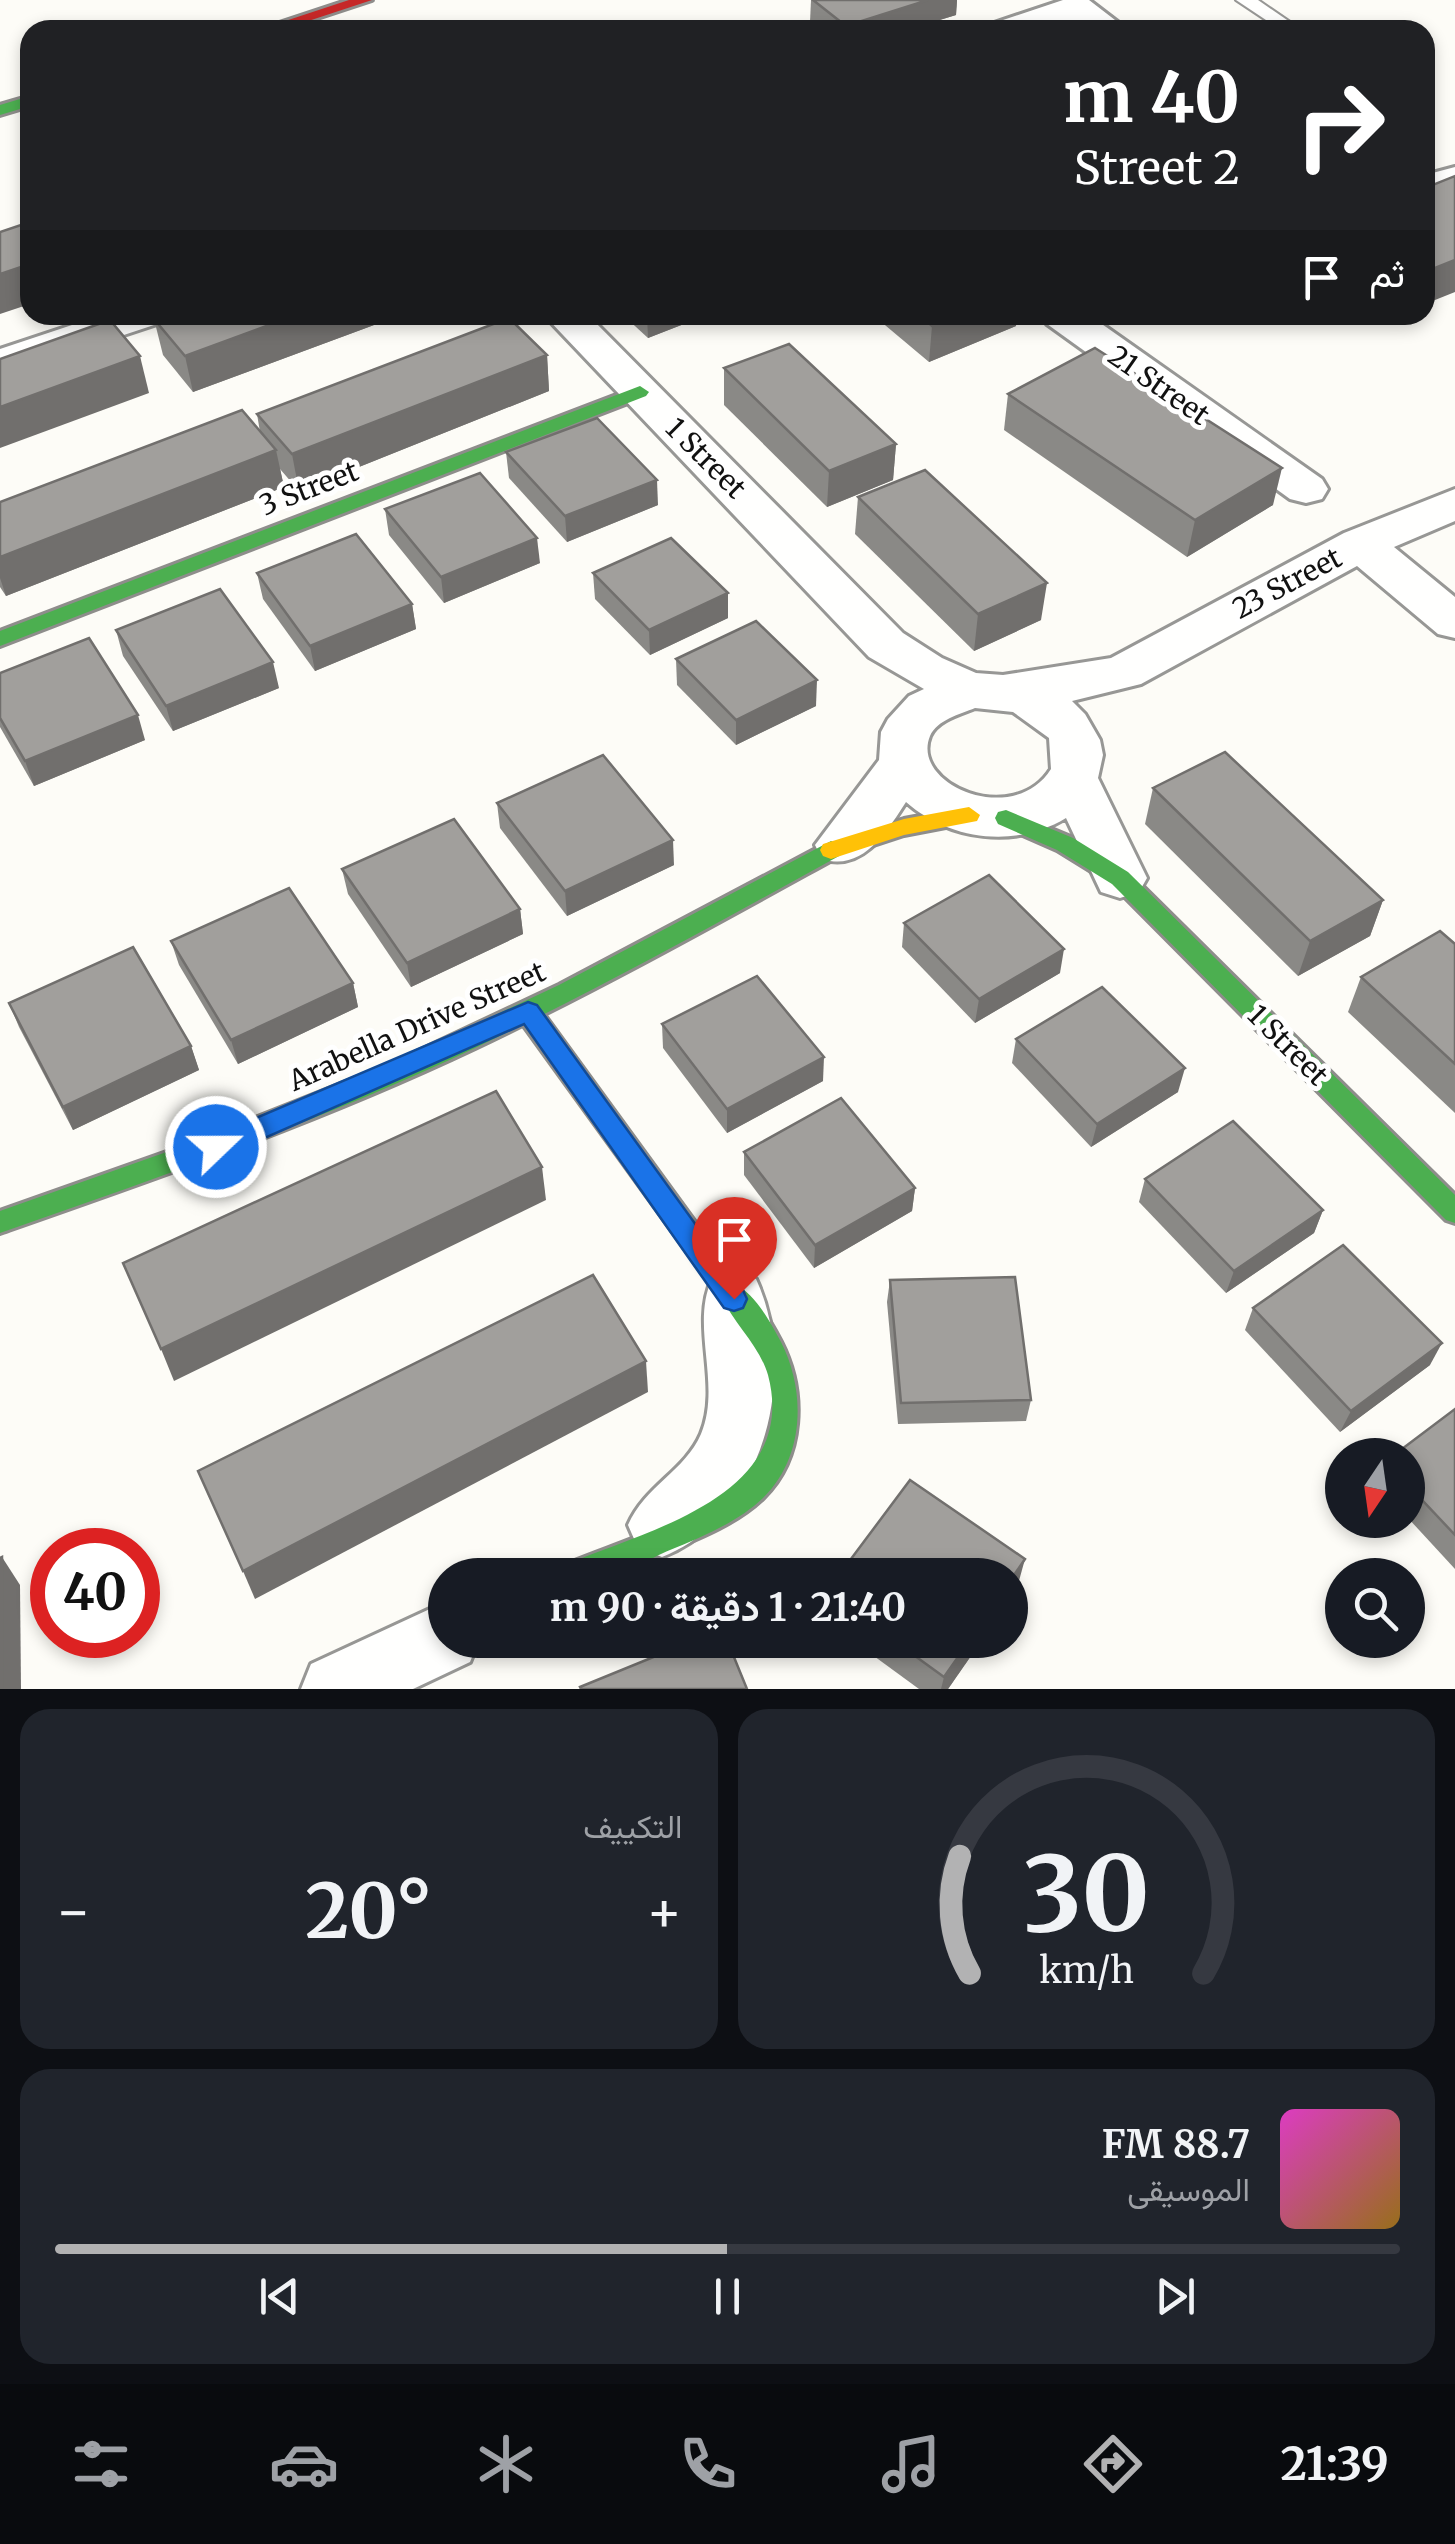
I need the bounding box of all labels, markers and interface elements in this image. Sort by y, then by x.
text: 40 m [1063,53,1240,141]
icon: right [1275,60,1405,190]
text: 2 Street [1074,140,1240,196]
icon: arrive [1294,250,1349,305]
text: ثم [1369,250,1405,297]
street label: 21 Street [1102,337,1217,433]
street label: 1 Street [658,410,754,506]
street label: 3 Street [255,453,363,523]
street label: 23 Street [1226,539,1348,627]
street label: Arabella Drive Street [282,953,551,1099]
street label: 1 Street [1240,997,1336,1093]
position arrow [164,1095,268,1199]
pin [692,1197,777,1300]
icon: arrive [707,1212,762,1267]
north arrow [1325,1438,1425,1538]
map controls [1325,1438,1425,1658]
speed limit sign: 40 [30,1528,160,1658]
button: search [1325,1558,1425,1658]
text: 21:40 · 1 دقيقة · 90 m [550,1584,906,1631]
text: التكييف [583,1807,683,1847]
text: 30 [1023,1829,1150,1959]
text: 20° [305,1864,432,1958]
text: − [55,1877,92,1946]
text: + [646,1877,683,1946]
text: km/h [1039,1948,1134,1993]
text: 88.7 FM [1102,2121,1250,2168]
text: الموسيقى [1127,2170,1250,2210]
icon: previous [252,2269,307,2324]
icon: pause [700,2269,755,2324]
icon: next [1148,2269,1203,2324]
icon: filters [66,2429,136,2499]
icon: car [269,2429,339,2499]
icon: climate [471,2429,541,2499]
icon: phone [673,2429,743,2499]
icon: music [876,2429,946,2499]
icon: directions [1078,2429,1148,2499]
text: 21:39 [1280,2436,1389,2492]

